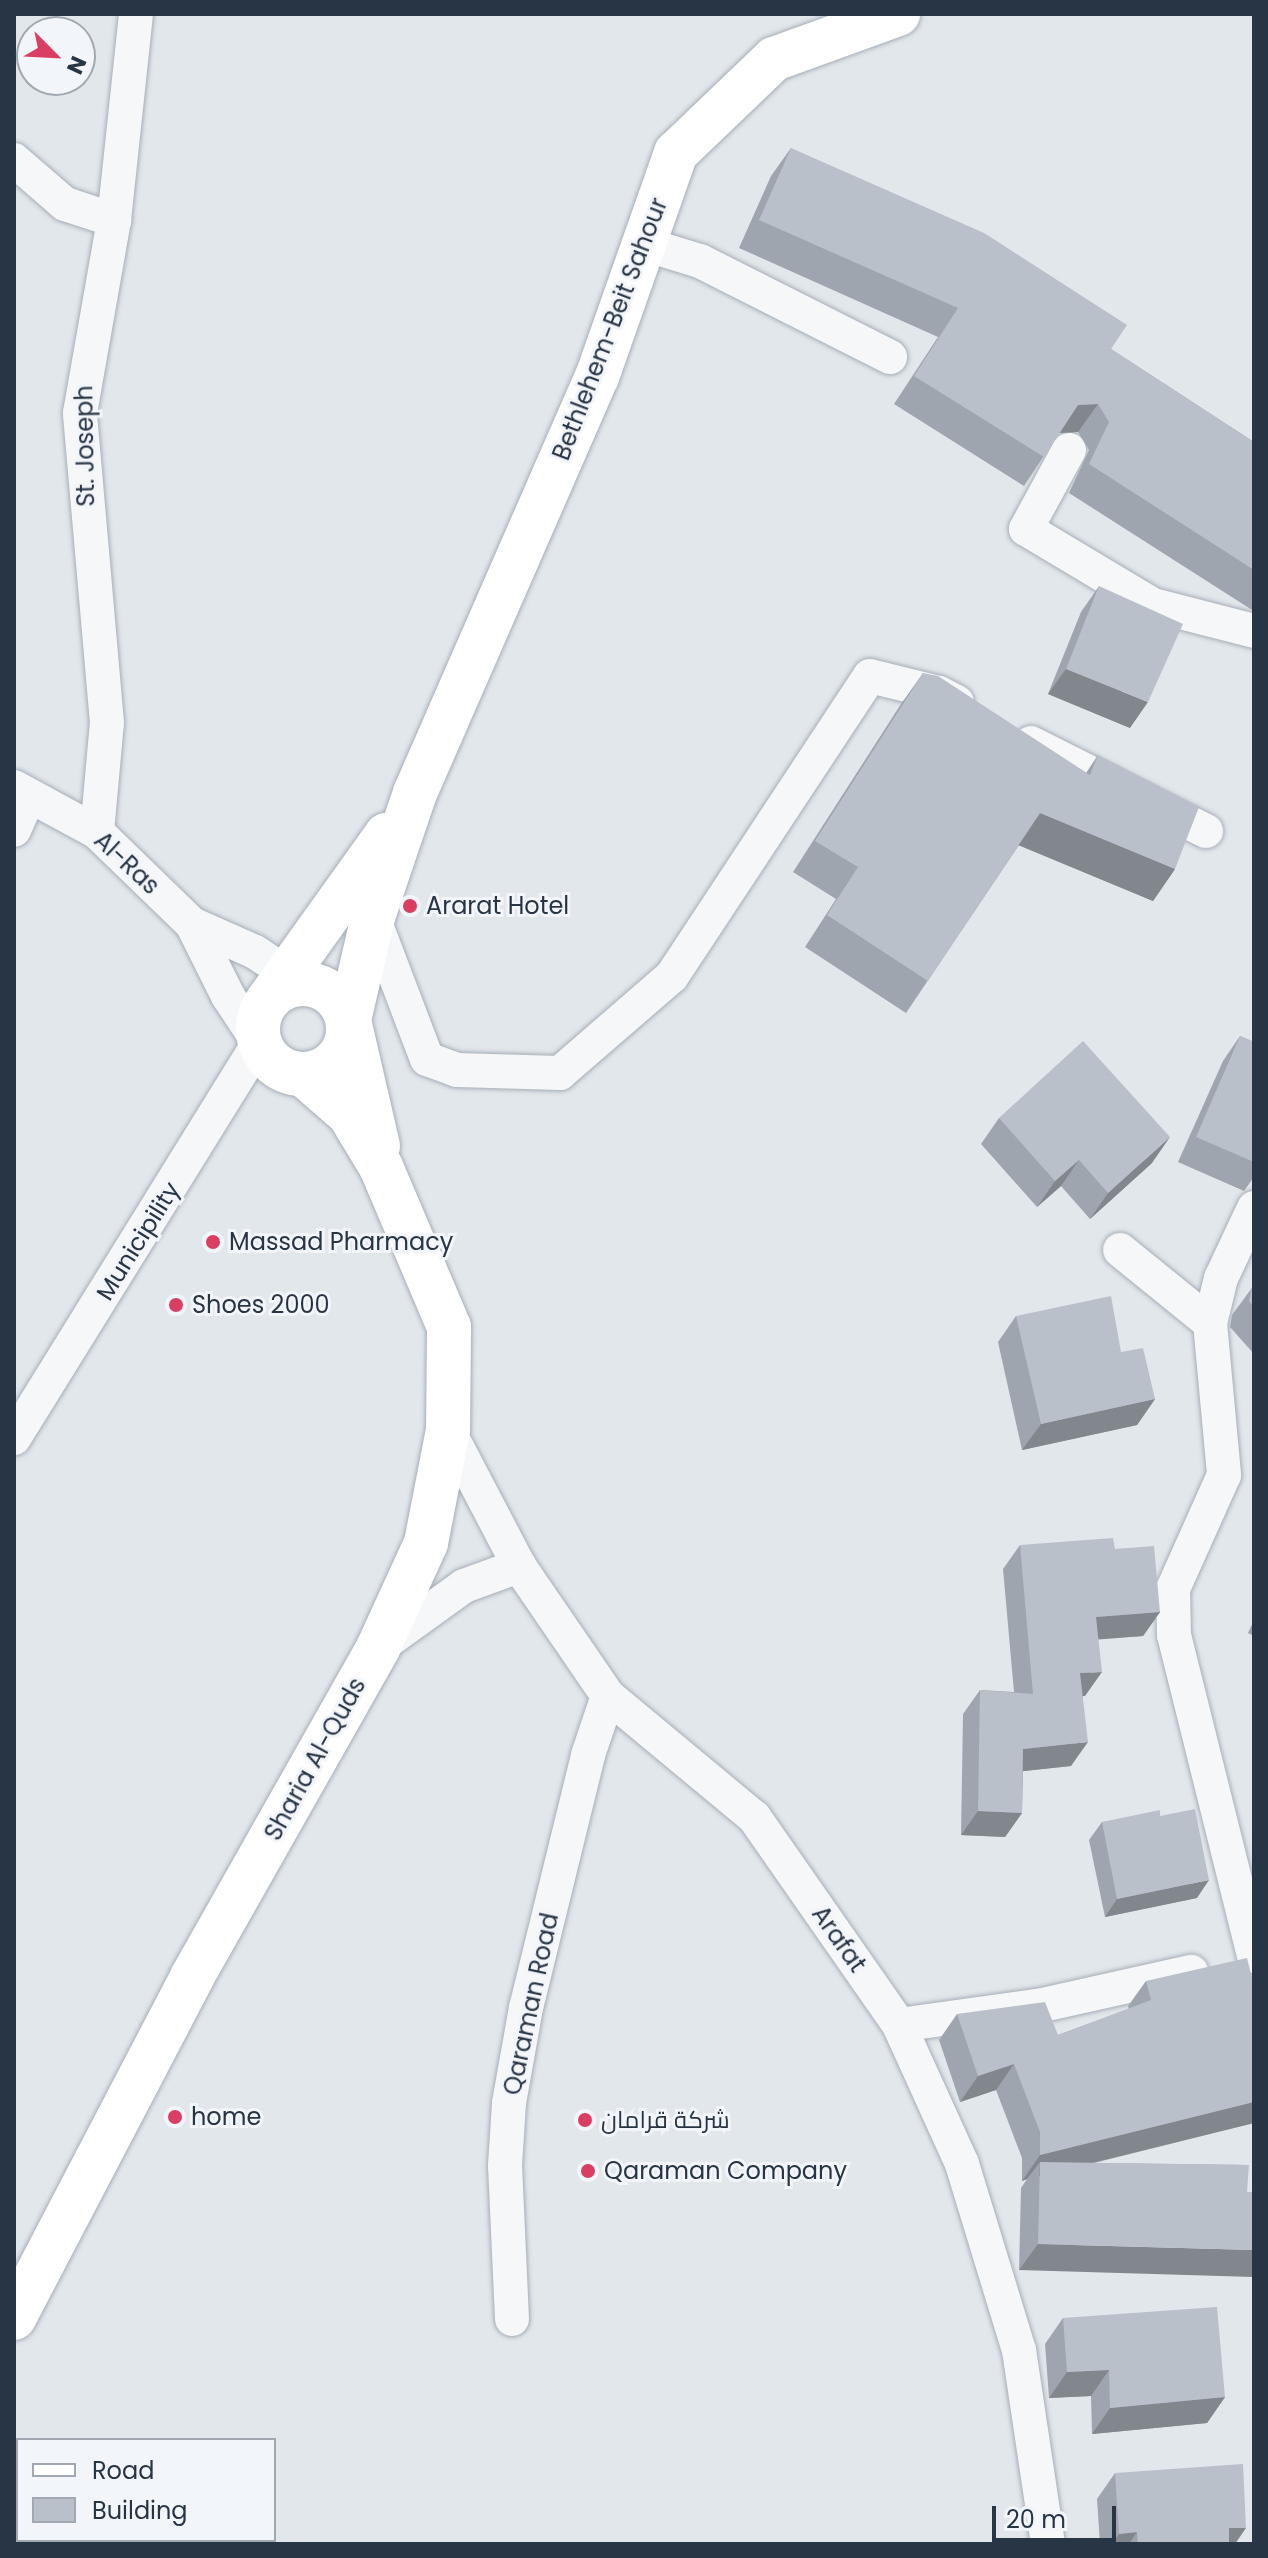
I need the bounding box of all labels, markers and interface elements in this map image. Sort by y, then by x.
north arrow [16,16,96,96]
text: N [59,51,94,79]
street label: Bethlehem-Beit Sahour [547,194,673,464]
street label: St. Joseph [70,385,100,507]
street label: Al-Ras [88,826,166,900]
place label: Ararat Hotel [426,892,569,920]
marker: Ararat Hotel [401,897,419,915]
street label: Municipility [90,1177,186,1305]
place label: Massad Pharmacy [229,1228,453,1256]
marker: Massad Pharmacy [204,1233,222,1251]
place label: Shoes 2000 [192,1291,330,1319]
marker: Shoes 2000 [167,1296,185,1314]
street label: Sharia Al-Quds [258,1673,372,1845]
street label: Arafat [806,1900,872,1978]
street label: Qaraman Road [498,1910,564,2098]
place label: home [191,2103,261,2131]
place label: شركة قرامان [601,2106,730,2134]
marker: home [166,2108,184,2126]
marker: شركة قرامان [576,2111,594,2129]
place label: Qaraman Company [604,2157,847,2185]
marker: Qaraman Company [579,2162,597,2180]
legend [16,2438,276,2542]
text: Road [92,2454,154,2487]
scale bar [996,2490,1120,2540]
text: Building [92,2494,188,2527]
text: 20 m [1006,2503,1066,2536]

